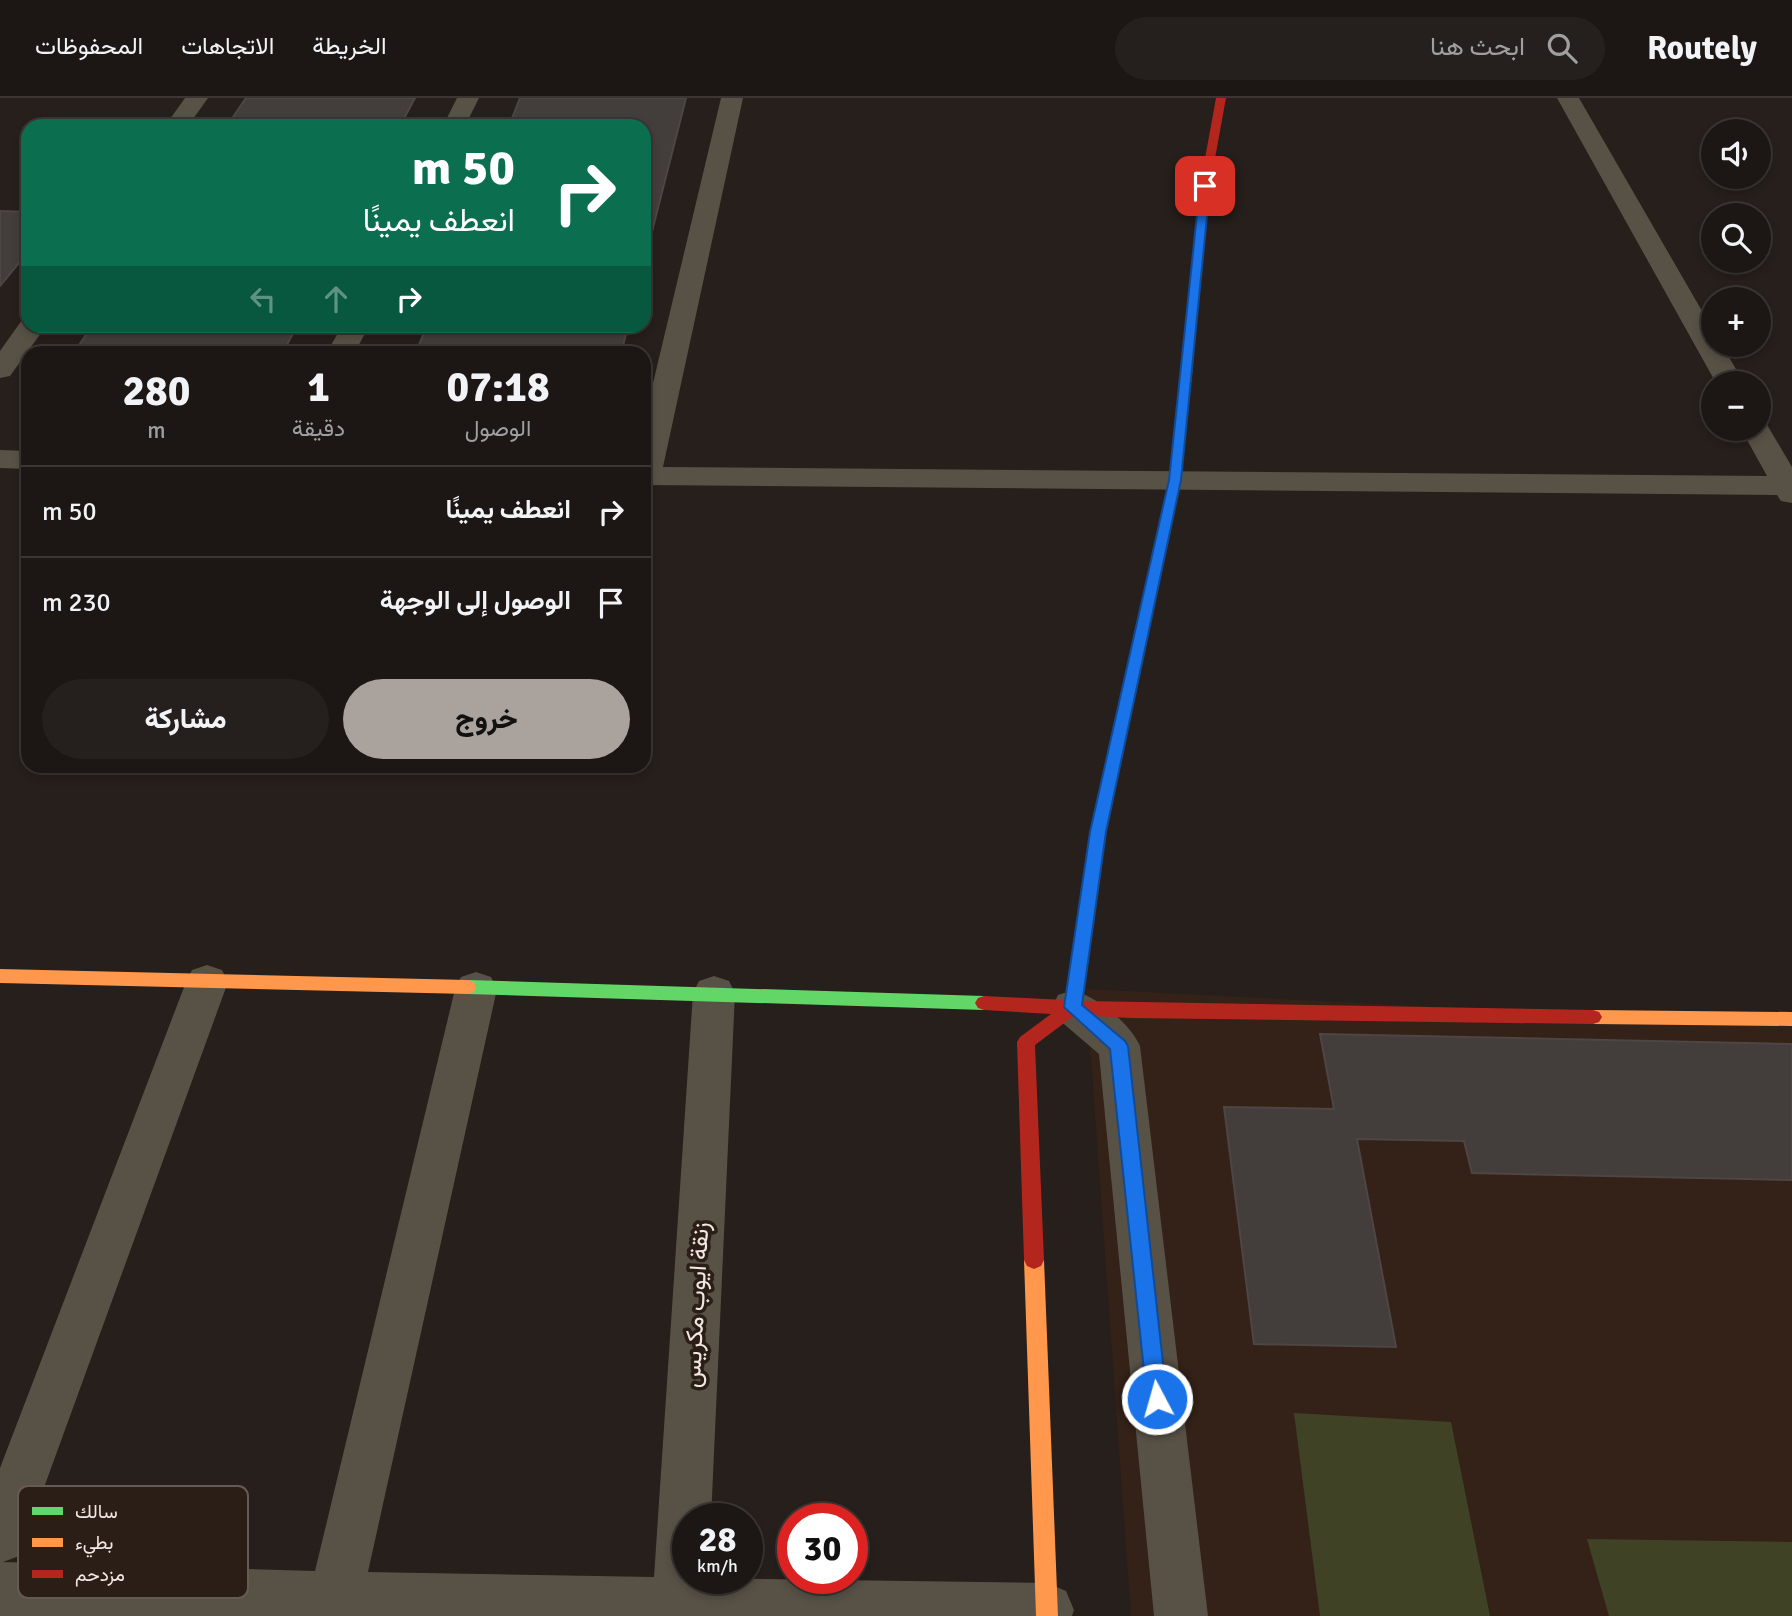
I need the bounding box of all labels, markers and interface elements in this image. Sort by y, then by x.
search box [1115,17,1605,80]
text: Routely [1647,28,1757,69]
icon: search [1543,29,1581,67]
text: المحفوظات [35,31,143,61]
text: الاتجاهات [181,31,274,61]
text: الخريطة [312,31,387,61]
text: ابحث هنا [1430,31,1525,63]
map controls [1701,119,1771,441]
button: sound [1701,119,1771,189]
text: 50 m [412,138,515,198]
icon: right [539,147,630,238]
pin [1175,156,1235,216]
icon: arrive [1186,167,1224,205]
text: انعطف يمينًا [363,201,515,240]
button: search [1701,203,1771,273]
icon: left [244,280,282,318]
icon: ahead [317,280,355,318]
icon: right [390,280,428,318]
button: + [1701,287,1771,357]
text: 1 [307,362,330,413]
text: 07:18 [447,362,550,413]
text: 280 [122,366,190,417]
button: − [1701,371,1771,441]
text: دقيقة [292,414,345,443]
text: الوصول [465,414,531,443]
text: m [147,416,166,445]
icon: right [592,493,630,531]
text: انعطف يمينًا [445,494,571,526]
text: 50 m [42,496,97,528]
icon: arrive [592,584,630,622]
text: الوصول إلى الوجهة [380,585,571,617]
text: 230 m [42,587,111,619]
button: مشاركة [42,679,329,759]
button: خروج [343,679,630,759]
street label: زنقة ايوب مكريس [677,1221,715,1389]
position arrow [1120,1362,1194,1436]
legend [18,1486,248,1598]
text: سالك [75,1500,118,1524]
speed limit sign: 30 [777,1503,868,1594]
text: 28 [699,1518,736,1561]
text: بطيء [75,1531,113,1558]
text: km/h [697,1555,738,1577]
text: مزدحم [75,1563,125,1587]

